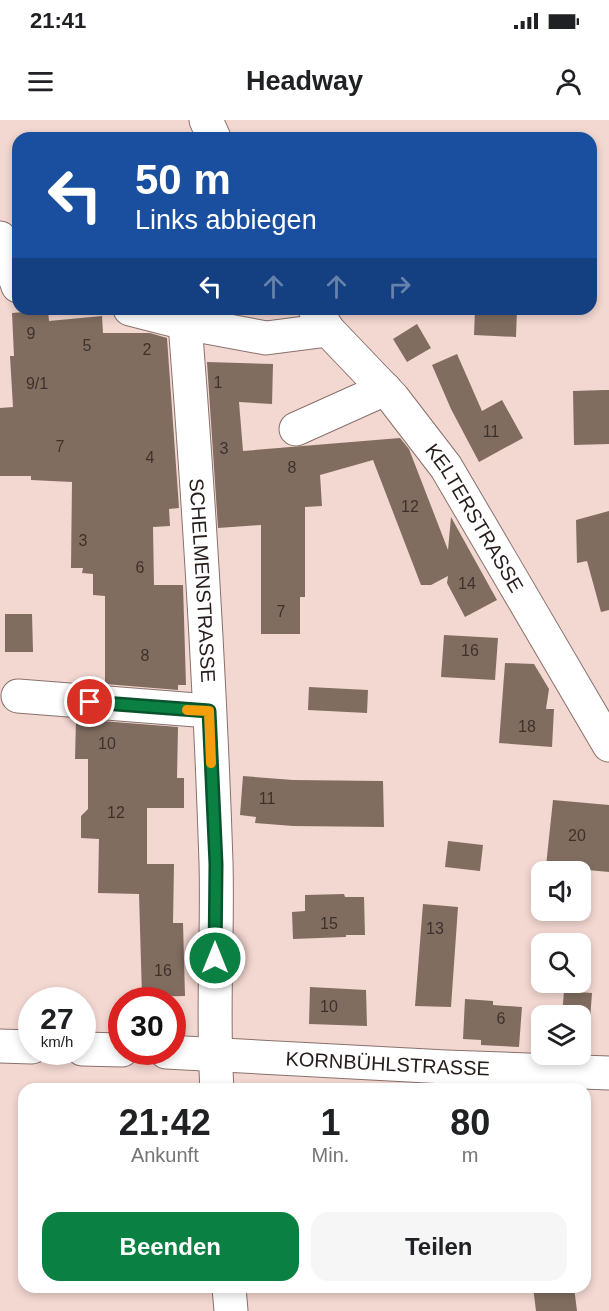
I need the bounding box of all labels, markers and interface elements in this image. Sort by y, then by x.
text: 21:41 [30,8,86,33]
icon: menu [24,65,57,98]
icon: person [552,65,585,98]
text: Headway [246,66,363,96]
icon: left [36,156,114,234]
text: 50 m [135,156,231,203]
text: Links abbiegen [135,205,317,235]
icon: left [194,270,227,303]
icon: ahead [257,270,290,303]
icon: ahead [320,270,353,303]
icon: right [383,270,416,303]
house number: 9 [27,325,36,342]
house number: 5 [83,337,92,354]
house number: 2 [143,341,152,358]
house number: 1 [214,374,223,391]
house number: 9/1 [26,375,48,392]
house number: 11 [483,423,499,440]
house number: 7 [56,438,65,455]
street label: KELTERSTRASSE [421,439,528,596]
house number: 3 [220,440,229,457]
house number: 4 [146,449,155,466]
house number: 8 [288,459,297,476]
street label: SCHELMENSTRASSE [185,478,219,683]
house number: 12 [401,498,419,515]
house number: 3 [79,532,88,549]
house number: 6 [136,559,145,576]
house number: 14 [458,575,476,592]
house number: 7 [277,603,286,620]
house number: 16 [461,642,479,659]
house number: 8 [141,647,150,664]
pin [64,676,115,727]
icon: arrive [73,685,106,718]
house number: 18 [518,718,536,735]
house number: 10 [98,735,116,752]
house number: 11 [259,790,275,807]
house number: 12 [107,804,125,821]
house number: 20 [568,827,586,844]
map controls [531,861,591,1065]
button: sound [531,861,591,921]
house number: 15 [320,915,338,932]
house number: 13 [426,920,444,937]
position arrow [183,926,247,990]
button: search [531,933,591,993]
house number: 16 [154,962,172,979]
speed limit sign: 30 [108,987,186,1065]
house number: 10 [320,998,338,1015]
text: 27 [40,1002,74,1035]
button: layers [531,1005,591,1065]
house number: 6 [497,1010,506,1027]
text: km/h [41,1033,73,1050]
street label: KORNBÜHLSTRASSE [285,1047,490,1080]
text: 21:42 [119,1102,211,1143]
text: 1 [320,1102,341,1143]
text: 80 [450,1102,490,1143]
text: Ankunft [131,1144,199,1166]
text: Min. [312,1144,349,1166]
text: m [462,1144,479,1166]
button: Beenden [42,1212,299,1281]
button: Teilen [311,1212,567,1281]

